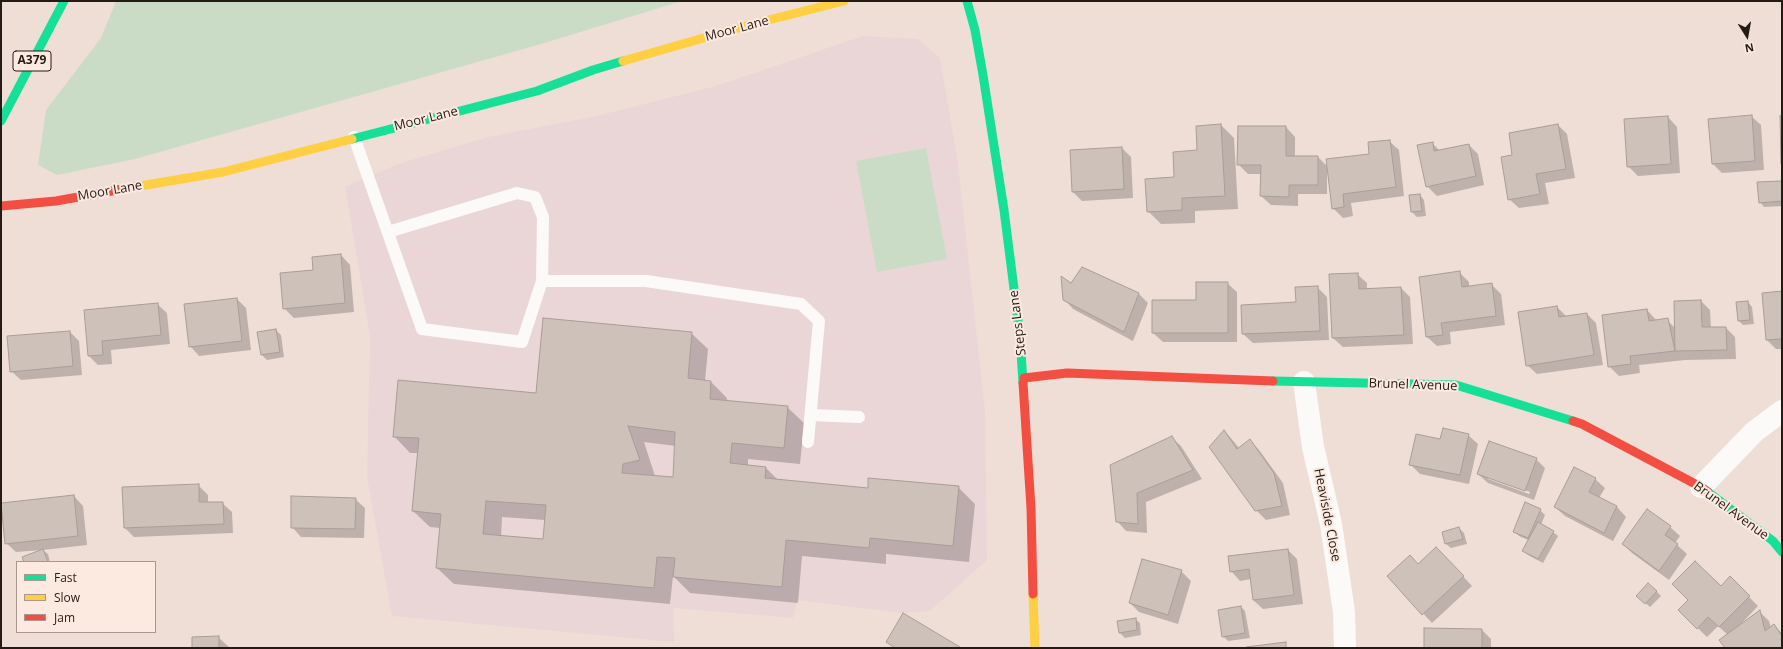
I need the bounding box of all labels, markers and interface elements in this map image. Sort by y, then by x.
street label: Moor Lane [703,13,771,45]
north arrow [1727,16,1767,56]
text: N [1744,40,1755,56]
road number: A379 [13,51,51,71]
street label: Moor Lane [392,104,460,134]
street label: Moor Lane [76,178,144,204]
street label: Steps Lane [1006,289,1030,357]
street label: Brunel Avenue [1368,376,1458,394]
street label: Heaviside Close [1310,467,1344,563]
street label: Brunel Avenue [1690,479,1772,543]
legend [16,561,156,633]
text: Fast [54,569,77,586]
text: Slow [54,589,80,606]
text: Jam [54,609,75,626]

